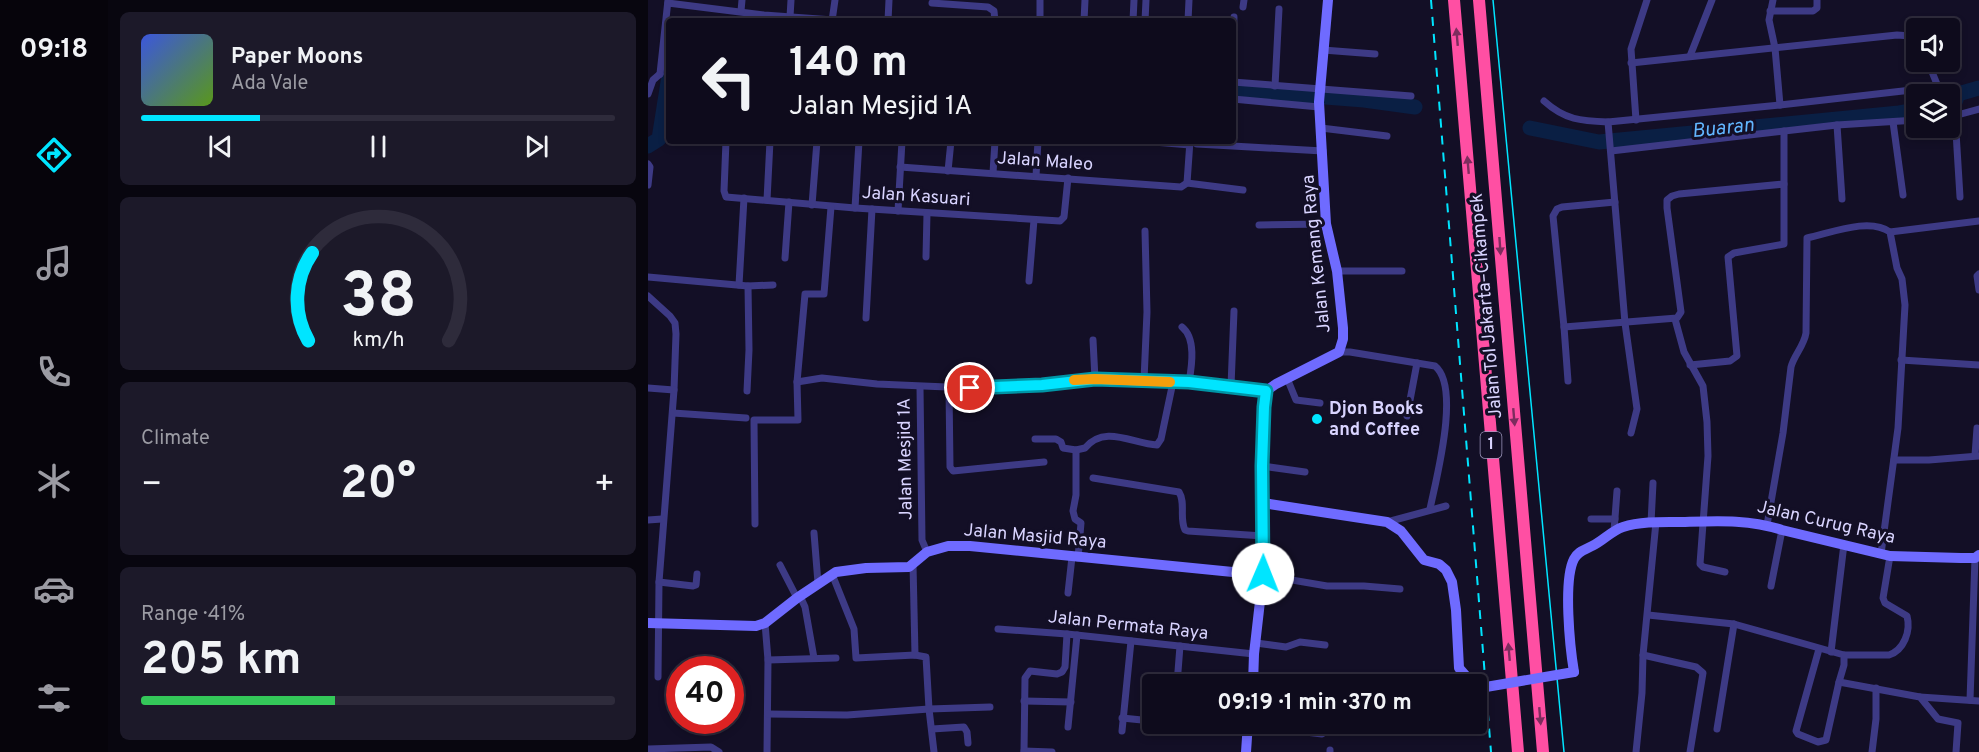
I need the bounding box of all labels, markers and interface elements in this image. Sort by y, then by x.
map controls [1906,18,1960,138]
button: sound [1906,18,1960,72]
one-way arrow [1452,28,1462,47]
text: 09:18 [20,33,88,67]
text: 140 m [789,38,908,91]
icon: left [690,42,768,120]
text: Paper Moons [231,44,363,71]
text: Ada Vale [231,71,308,97]
button: layers [1906,84,1960,138]
text: Jalan Mesjid 1A [789,90,973,124]
water label: Buaran [1691,113,1755,145]
icon: previous [204,130,237,163]
icon: pause [362,130,395,163]
icon: next [520,130,553,163]
icon: directions [33,134,75,176]
street label: Jalan Maleo [996,147,1094,177]
one-way arrow [1463,155,1473,174]
street label: Jalan Kemang Raya [1297,174,1337,334]
street label: Jalan Kasuari [861,182,971,212]
street label: Jalan Tol Jakarta–Cikampek [1466,192,1508,420]
one-way arrow [1495,236,1505,255]
icon: music [33,242,75,284]
text: 38 [340,260,416,339]
text: km/h [352,327,404,354]
icon: phone [33,351,75,393]
pin [944,362,995,413]
icon: arrive [953,371,986,404]
street label: Jalan Mesjid 1A [893,398,919,520]
place label: Djon Books and Coffee [1329,398,1424,442]
one-way arrow [1509,408,1519,427]
marker: Djon Books and Coffee [1310,412,1324,426]
text: Climate [141,426,210,452]
road number: 1 [1480,432,1502,458]
text: 20° [340,457,416,514]
icon: climate [33,460,75,502]
text: − [141,465,162,507]
text: + [594,465,615,507]
street label: Jalan Curug Raya [1755,496,1897,550]
street label: Jalan Masjid Raya [963,519,1107,555]
position arrow [1231,542,1295,606]
icon: car [33,568,75,610]
text: Range · 41% [141,602,245,628]
street label: Jalan Permata Raya [1047,606,1209,646]
text: 205 km [141,633,302,690]
one-way arrow [1504,642,1514,661]
speed limit sign: 40 [666,656,744,734]
icon: filters [33,677,75,719]
text: 09:19 · 1 min · 370 m [1217,690,1412,717]
one-way arrow [1535,707,1545,726]

